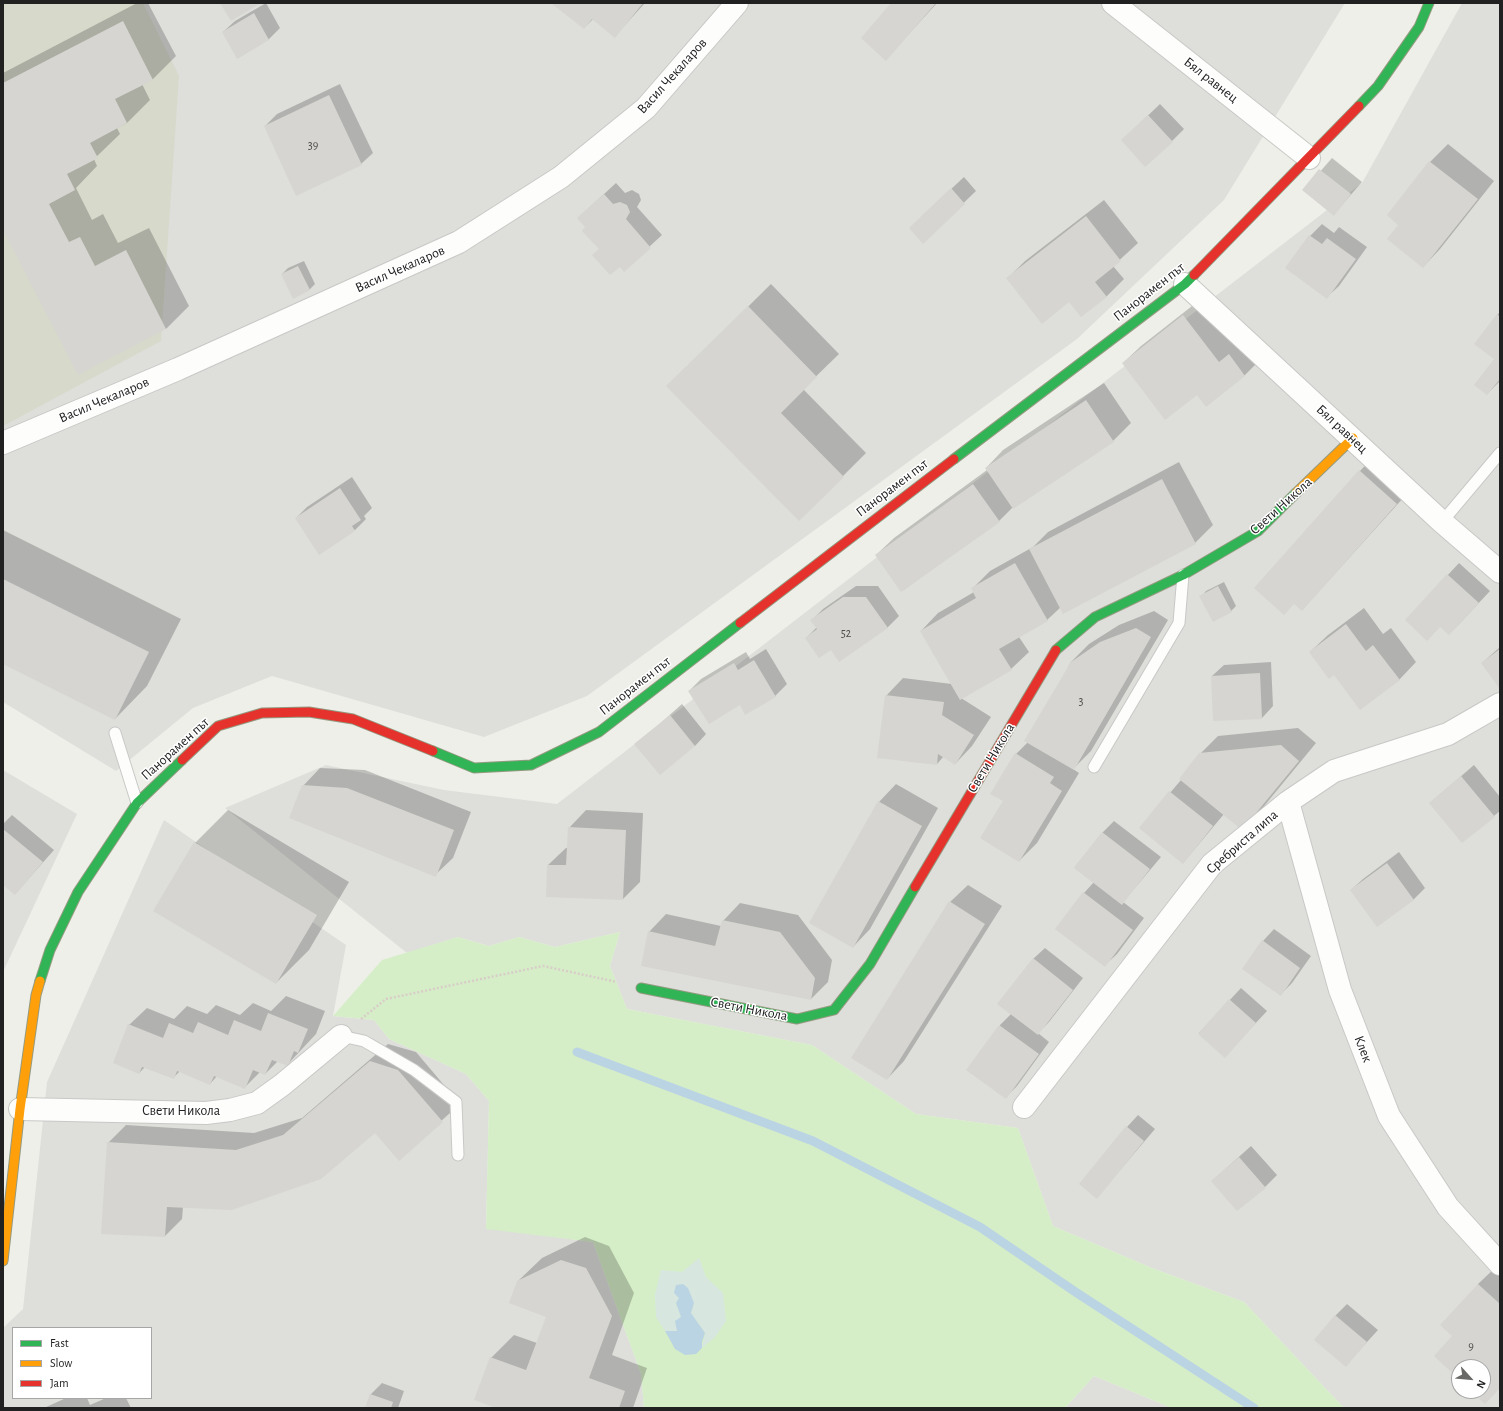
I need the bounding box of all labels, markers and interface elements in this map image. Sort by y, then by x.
street label: Васил Чекаларов [634,35,710,117]
street label: Бял равнец [1180,54,1242,106]
house number: 39 [308,138,318,152]
street label: Васил Чекаларов [353,242,447,296]
street label: Панорамен път [1110,259,1188,325]
street label: Васил Чекаларов [56,373,152,427]
street label: Бял равнец [1313,401,1371,457]
street label: Панорамен път [853,455,931,521]
street label: Свети Никола [1246,474,1316,538]
house number: 52 [841,626,851,640]
street label: Панорамен път [596,653,674,719]
house number: 3 [1079,694,1083,708]
street label: Панорамен път [137,714,213,784]
street label: Свети Никола [964,720,1018,796]
street label: Сребриста липа [1203,806,1281,878]
street label: Свети Никола [709,993,789,1025]
street label: Клек [1350,1033,1376,1065]
street label: Свети Никола [142,1103,220,1119]
legend [12,1327,152,1399]
text: Fast [50,1337,69,1349]
house number: 9 [1468,1339,1474,1353]
text: Slow [50,1357,72,1369]
north arrow [1451,1359,1491,1399]
text: Jam [50,1377,69,1389]
text: N [1475,1378,1488,1390]

